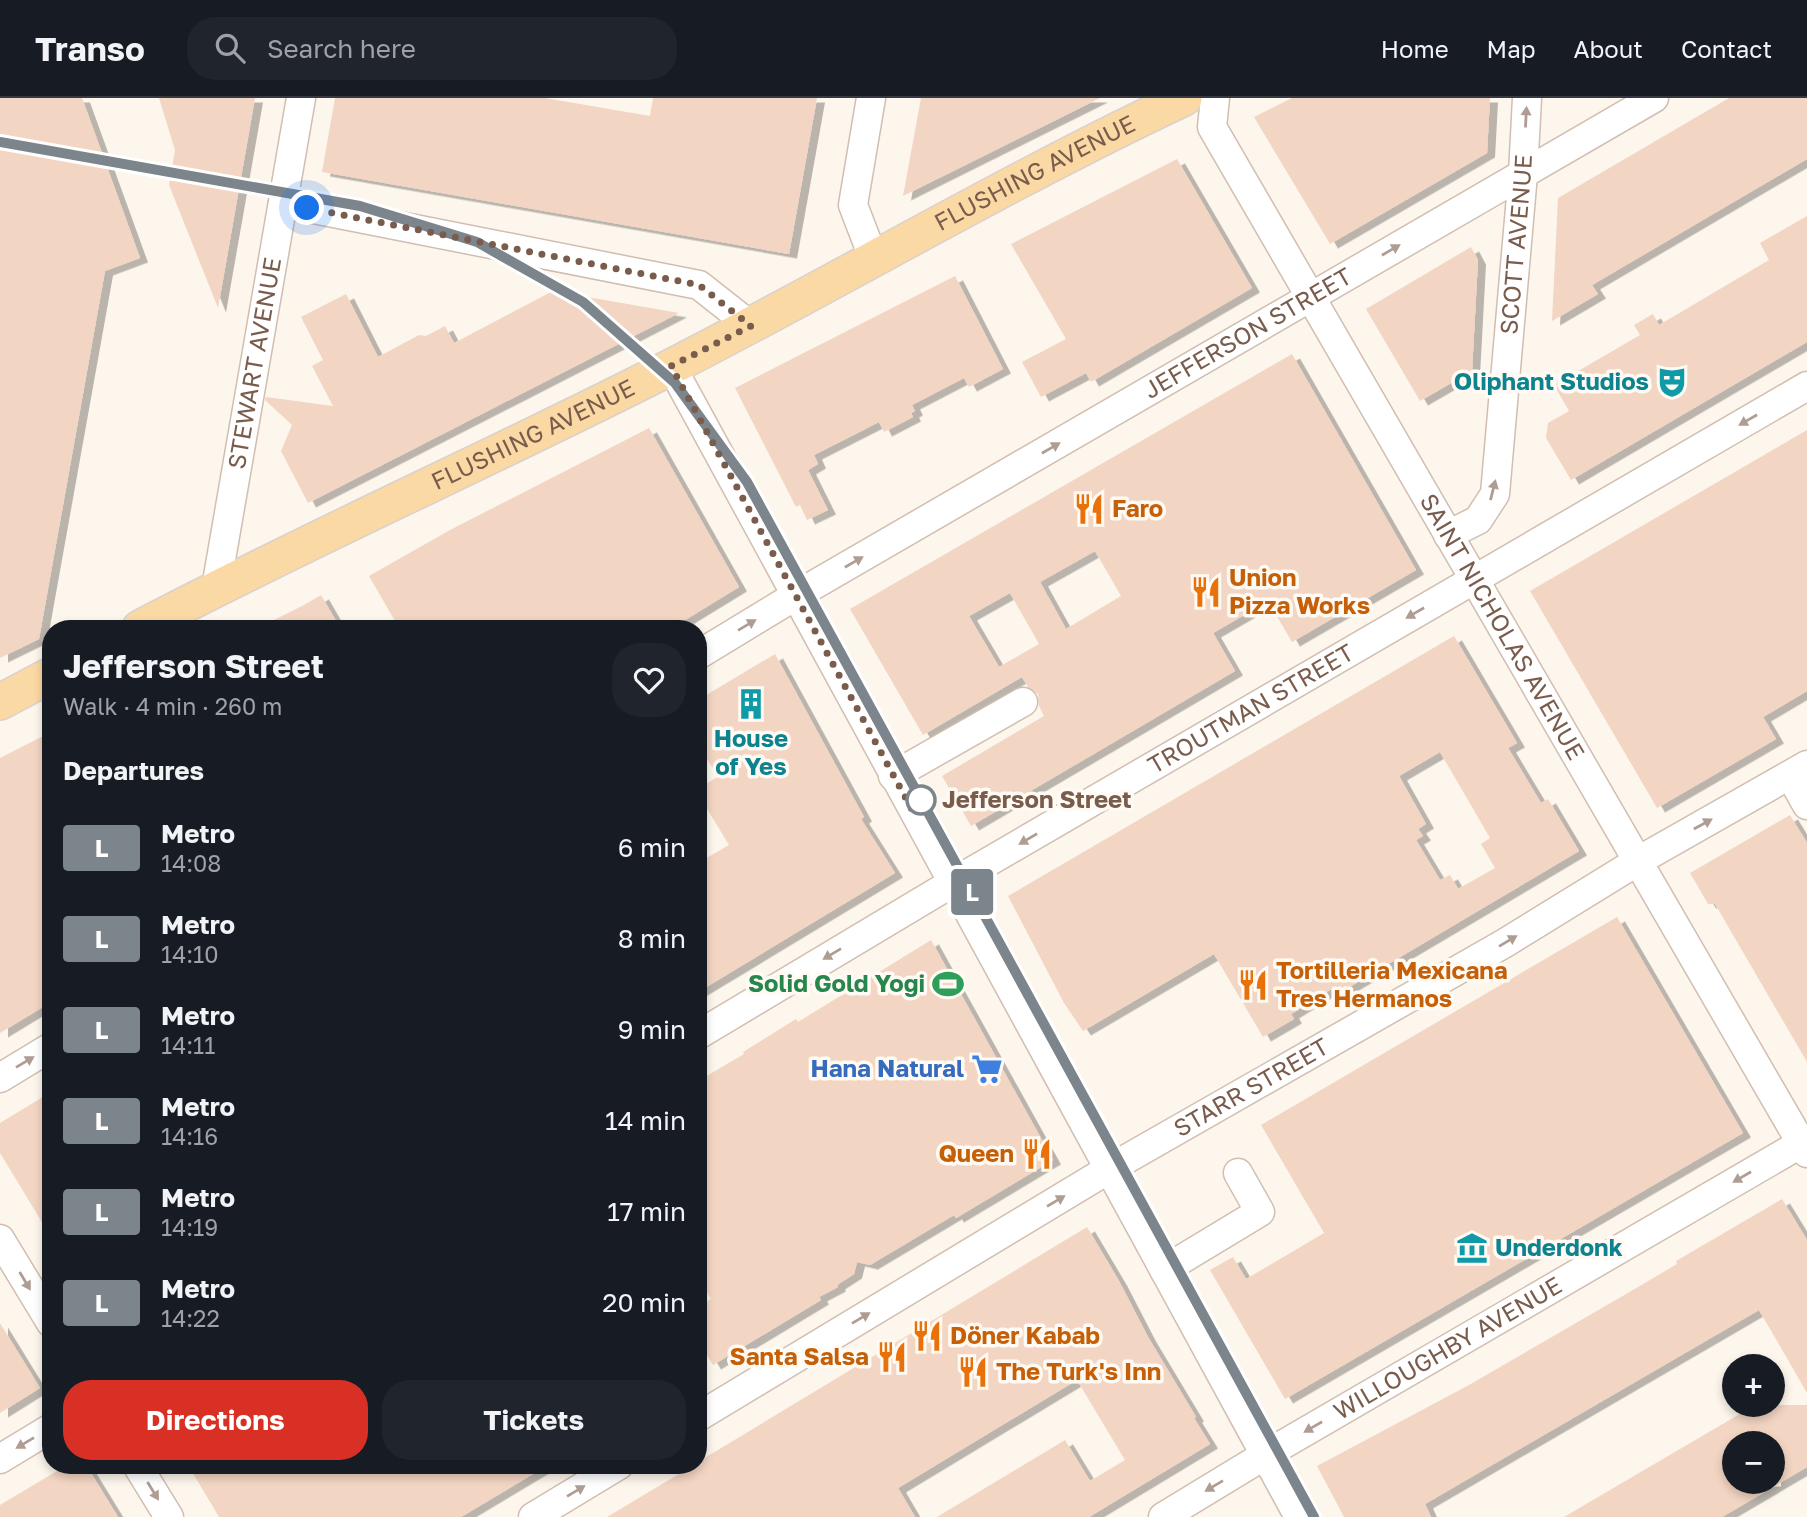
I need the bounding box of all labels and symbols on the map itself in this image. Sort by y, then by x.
one-way arrow [1521,106,1532,128]
street label: FLUSHING AVENUE [929,108,1139,236]
street label: SCOTT AVENUE [1493,154,1537,336]
your location [289,190,324,225]
one-way arrow [1381,244,1400,257]
street label: STEWART AVENUE [221,255,286,471]
street label: JEFFERSON STREET [1138,260,1356,404]
theatre icon: Oliphant Studios [1655,365,1689,399]
place label: Oliphant Studios [1454,366,1649,395]
street label: FLUSHING AVENUE [426,372,639,495]
one-way arrow [1738,414,1758,426]
one-way arrow [1041,442,1060,454]
one-way arrow [1488,478,1499,500]
street label: SAINT NICHOLAS AVENUE [1415,488,1592,764]
restaurant icon: Faro [1072,492,1106,526]
place label: Faro [1112,493,1163,522]
one-way arrow [845,556,864,568]
place label: Union Pizza Works [1229,562,1370,619]
restaurant icon: Union Pizza Works [1189,575,1223,609]
one-way arrow [1406,607,1425,619]
one-way arrow [737,619,756,632]
street label: TROUTMAN STREET [1142,637,1359,779]
building icon: House of Yes [734,687,768,721]
place label: House of Yes [714,723,788,780]
place label: Jefferson Street [942,784,1132,813]
marker: Jefferson Street [906,785,936,815]
one-way arrow [1694,818,1713,830]
one-way arrow [1018,832,1037,845]
line badge: L [949,869,995,915]
one-way arrow [1499,935,1518,947]
one-way arrow [823,948,842,961]
place label: Tortilleria Mexicana Tres Hermanos [1276,955,1508,1012]
sports icon: Solid Gold Yogi [931,967,965,1001]
place label: Solid Gold Yogi [748,968,925,997]
restaurant icon: Tortilleria Mexicana Tres Hermanos [1236,968,1270,1002]
street label: STARR STREET [1168,1031,1333,1142]
supermarket icon: Hana Natural [970,1052,1004,1086]
place label: Hana Natural [810,1053,964,1082]
one-way arrow [16,1056,35,1069]
restaurant icon: Queen [1020,1137,1054,1171]
place label: Queen [938,1138,1014,1167]
one-way arrow [1733,1171,1752,1184]
one-way arrow [1047,1194,1066,1207]
museum icon: Underdonk [1455,1231,1489,1265]
place label: Underdonk [1495,1232,1623,1261]
street label: WILLOUGHBY AVENUE [1328,1270,1567,1425]
one-way arrow [19,1272,32,1291]
one-way arrow [852,1312,871,1325]
restaurant icon: Döner Kabab [910,1319,944,1353]
place label: Döner Kabab [950,1320,1100,1349]
restaurant icon: Santa Salsa [875,1340,909,1374]
place label: Santa Salsa [730,1341,869,1370]
restaurant icon: The Turk's Inn [956,1355,990,1389]
place label: The Turk's Inn [996,1356,1161,1385]
one-way arrow [1303,1421,1323,1433]
one-way arrow [16,1437,35,1450]
one-way arrow [1205,1480,1224,1492]
one-way arrow [147,1481,160,1500]
one-way arrow [567,1485,586,1497]

